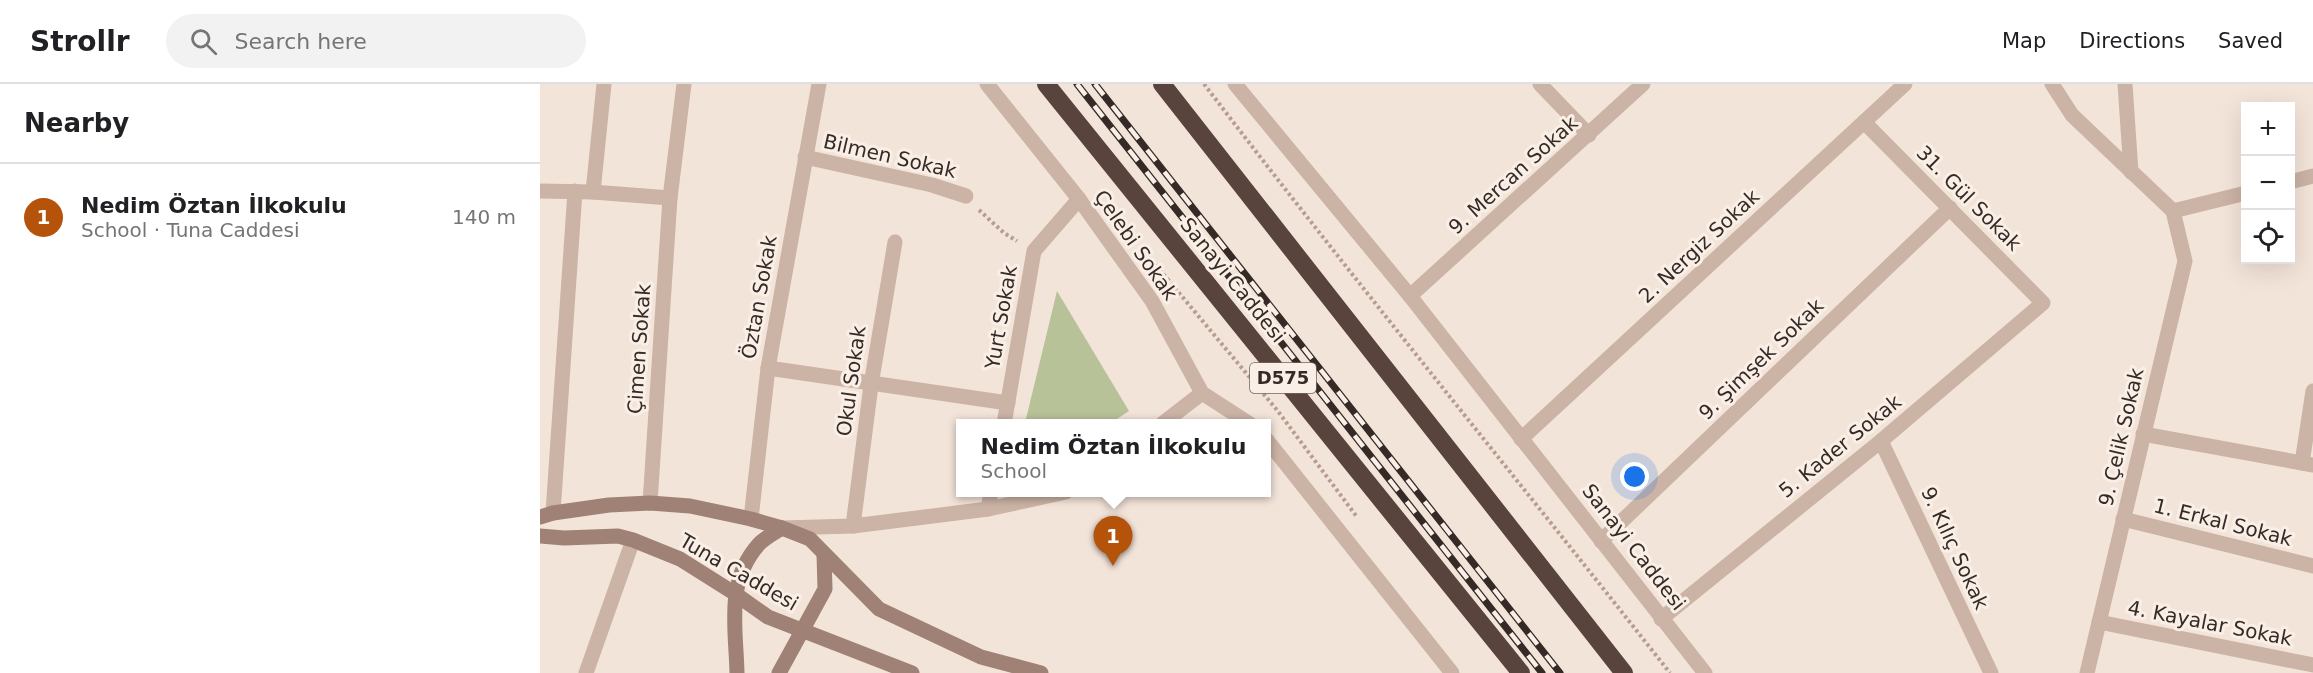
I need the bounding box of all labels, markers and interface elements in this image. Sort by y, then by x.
search box [166,14,586,68]
text: Strollr [30,25,130,58]
icon: search [187,25,220,58]
text: Search here [235,29,367,54]
text: Map [2002,29,2046,53]
text: Directions [2079,29,2185,53]
text: Saved [2218,29,2283,53]
map controls [2241,102,2295,264]
button: + [2241,102,2295,156]
text: Nearby [24,108,129,138]
street label: 9. Mercan Sokak [1444,111,1583,239]
street label: Bilmen Sokak [821,129,959,183]
street label: 31. Gül Sokak [1912,141,2027,256]
button: − [2241,156,2295,210]
street label: 2. Nergiz Sokak [1634,184,1764,308]
street label: Çelebi Sokak [1089,185,1183,305]
text: Nedim Öztan İlkokulu [81,193,347,218]
text: 1 [37,205,50,229]
text: 140 m [452,205,516,229]
button: locate [2241,210,2295,264]
street label: Sanayi Caddesi [1175,213,1291,347]
text: School · Tuna Caddesi [81,218,300,242]
street label: Öztan Sokak [736,233,782,361]
street label: Yurt Sokak [980,263,1022,372]
street label: Çimen Sokak [622,283,656,415]
street label: 9. Şimşek Sokak [1694,293,1829,425]
street label: Okul Sokak [831,324,871,438]
road number: D575 [1250,363,1316,393]
street label: 9. Çelik Sokak [2093,365,2149,508]
street label: 5. Kader Sokak [1774,389,1906,503]
popup [956,419,1271,497]
text: Nedim Öztan İlkokulu [981,434,1246,459]
text: School [981,459,1047,483]
your location [1620,462,1649,491]
street label: Sanayi Caddesi [1577,479,1691,615]
street label: 9. Kılıç Sokak [1916,483,1994,614]
street label: 1. Erkal Sokak [2151,493,2295,551]
pin: 1 [1094,516,1132,566]
street label: Tuna Caddesi [675,528,803,616]
street label: 4. Kayalar Sokak [2126,595,2295,651]

